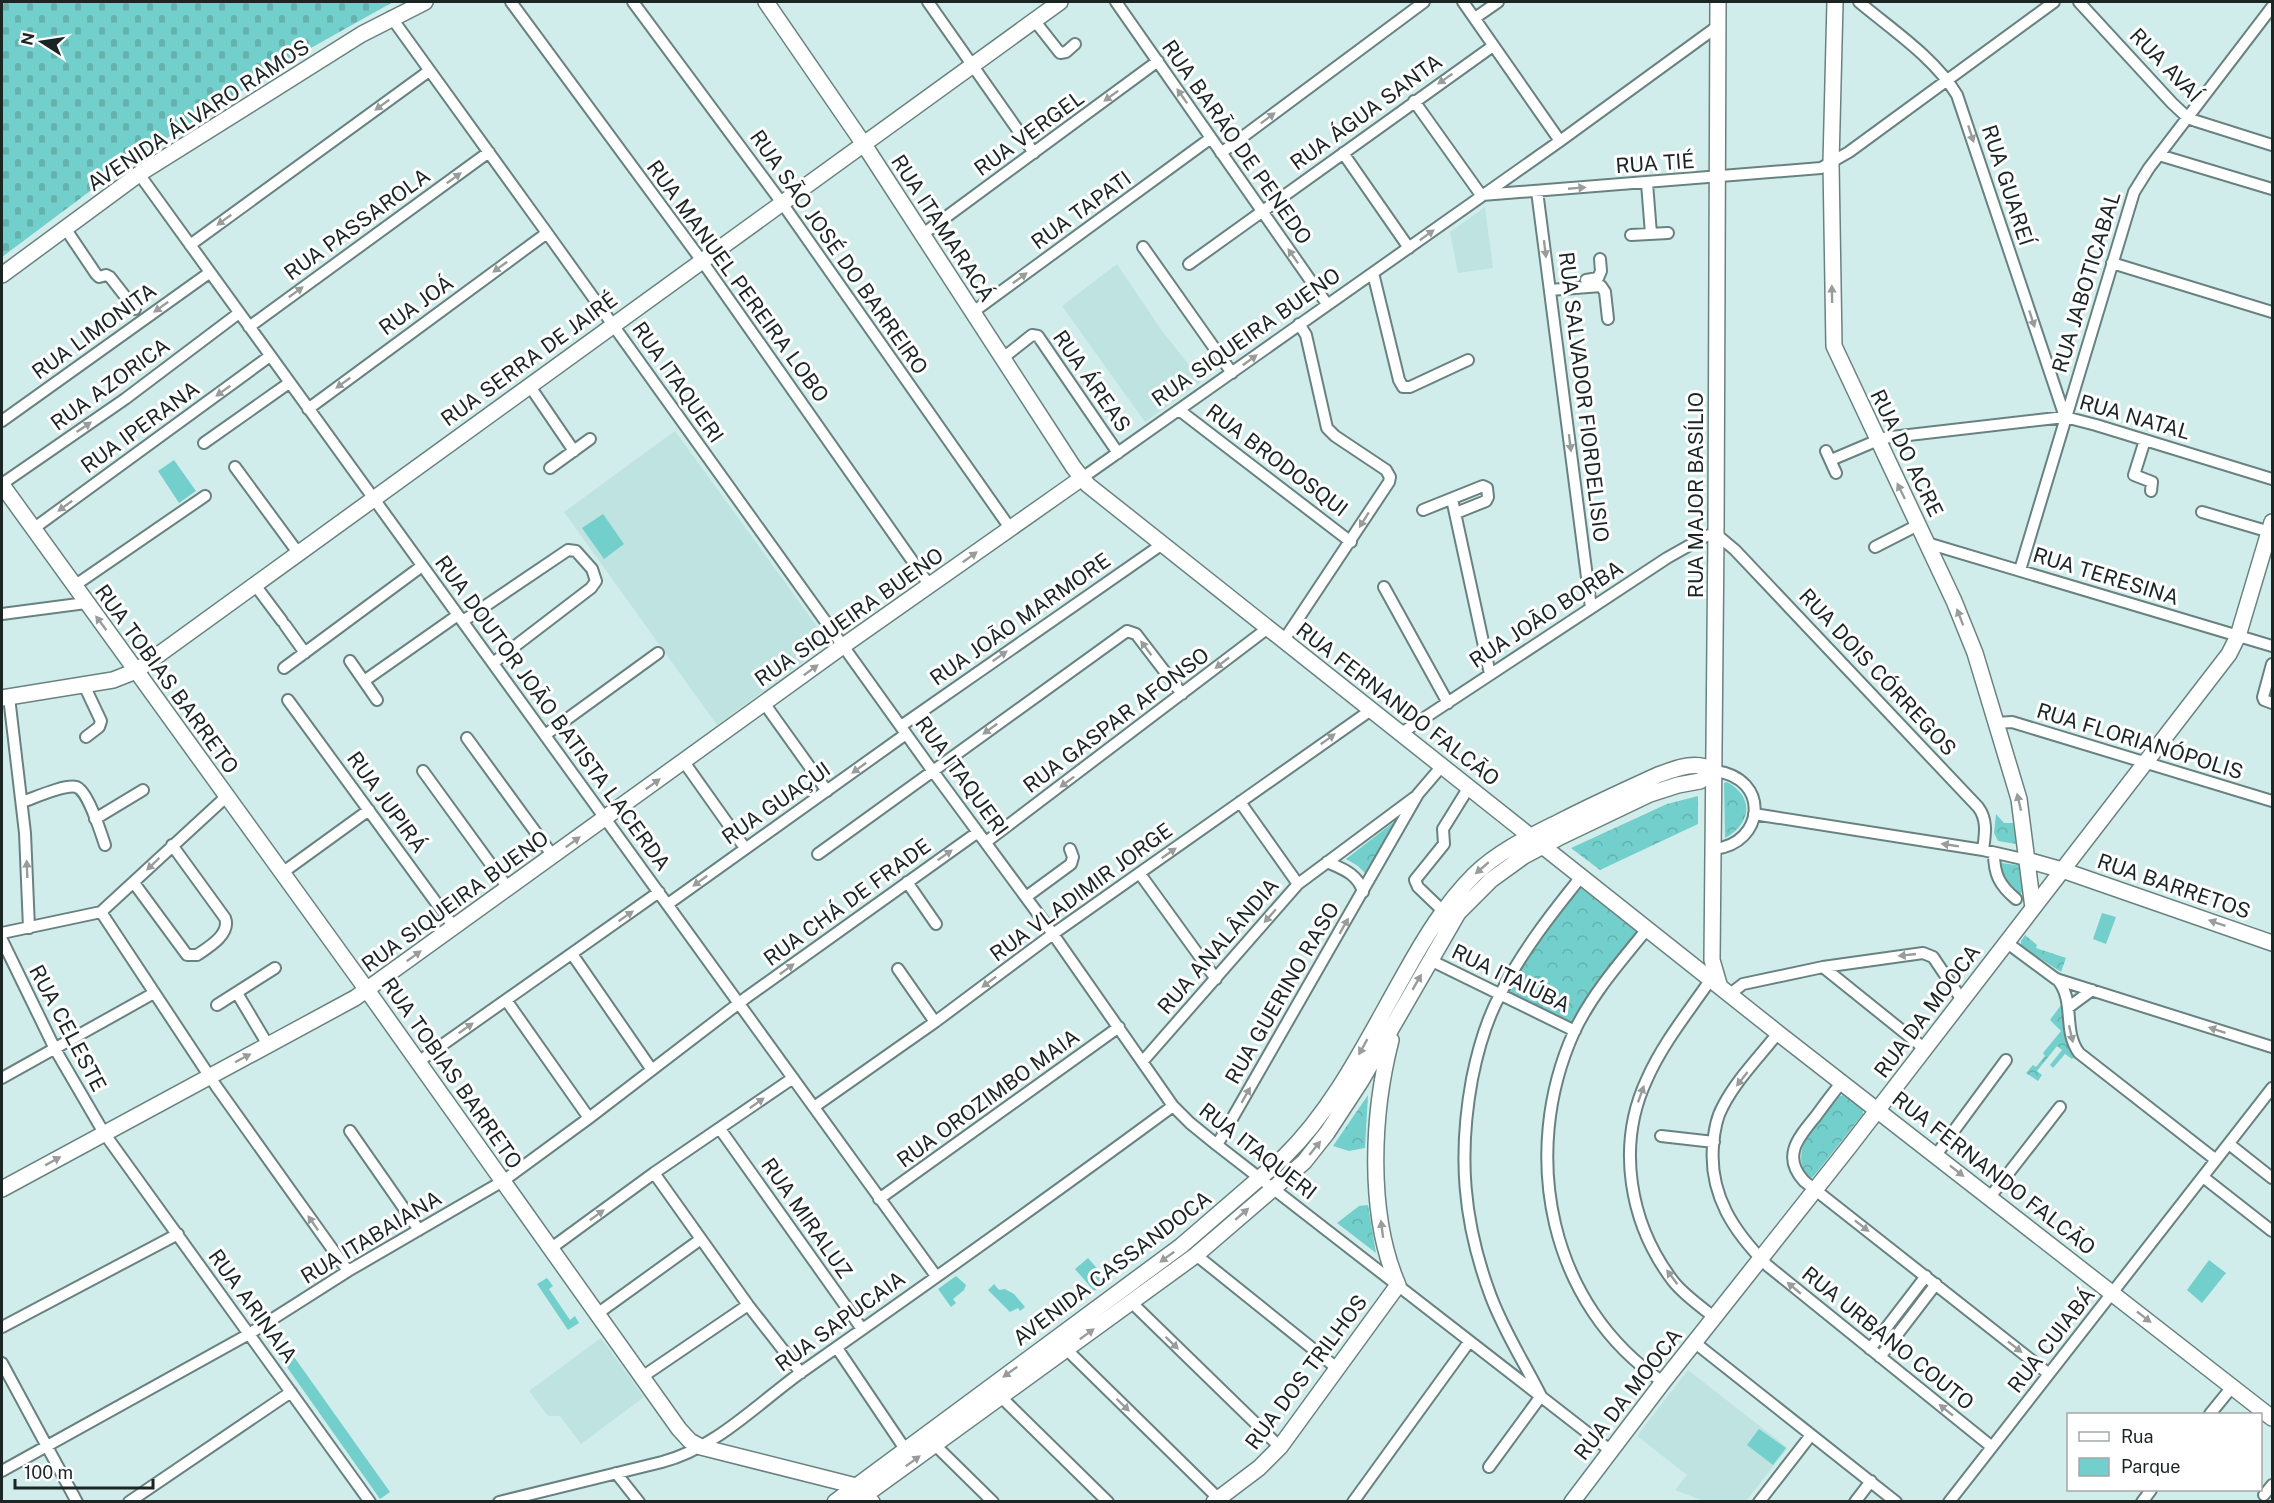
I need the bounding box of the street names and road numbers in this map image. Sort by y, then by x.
street label: RUA AVAÍ [2125,23,2208,108]
street label: AVENIDA ÁLVARO RAMOS [82,34,314,196]
street label: RUA BARÃO DE PENEDO [1157,35,1317,249]
street label: RUA ÁGUA SANTA [1285,49,1447,175]
street label: RUA VERGEL [969,85,1089,181]
street label: RUA GUAREÍ [1977,122,2040,249]
street label: RUA SÃO JOSÉ DO BARREIRO [745,125,933,379]
street label: RUA TIÉ [1615,148,1695,178]
street label: RUA ITAMARACÁ [886,150,1000,306]
street label: RUA MANUEL PEREIRA LOBO [642,155,834,407]
street label: RUA PASSAROLA [279,163,435,285]
street label: RUA TAPATI [1026,166,1136,254]
street label: RUA JABOTICABAL [2047,188,2125,376]
street label: RUA SALVADOR FIORDELISIO [1554,250,1614,544]
street label: RUA SIQUEIRA BUENO [1147,262,1345,412]
street label: RUA JOÁ [374,270,458,340]
street label: RUA LIMONITA [27,278,161,384]
street label: RUA SERRA DE JAIRÉ [436,287,622,431]
street label: RUA ITAQUERI [627,317,729,447]
street label: RUA ÁREAS [1048,325,1136,437]
street label: RUA AZORICA [46,332,174,436]
street label: RUA IPERANA [76,376,204,478]
street label: RUA DO ACRE [1865,385,1949,521]
street label: RUA NATAL [2077,389,2193,445]
street label: RUA MAJOR BASÍLIO [1683,392,1708,598]
street label: RUA BRODOSQUI [1201,399,1353,521]
street label: RUA SIQUEIRA BUENO [750,542,948,692]
street label: RUA TERESINA [2030,542,2182,610]
street label: RUA JOÃO MARMORE [925,547,1115,691]
street label: RUA DOUTOR JOÃO BATISTA LACERDA [430,550,676,876]
street label: RUA JOÃO BORBA [1465,555,1627,673]
street label: RUA TOBIAS BARRETO [90,579,244,779]
street label: RUA DOIS CÓRREGOS [1794,583,1962,761]
street label: RUA FERNANDO FALCÃO [1291,617,1505,791]
street label: RUA GASPAR AFONSO [1018,642,1214,798]
street label: RUA FLORIANÓPOLIS [2034,698,2246,784]
street label: RUA ITAQUERI [910,711,1014,841]
street label: RUA JUPIRÁ [342,746,432,858]
street label: RUA GUAÇUI [717,756,835,850]
street label: RUA VLADIMIR JORGE [985,817,1177,967]
street label: RUA SIQUEIRA BUENO [357,825,553,977]
street label: RUA CHÁ DE FRADE [759,833,935,971]
street label: RUA BARRETOS [2094,848,2254,924]
street label: RUA ANALÂNDIA [1152,873,1284,1019]
street label: RUA GUERINO RASO [1220,898,1344,1088]
street label: RUA ITAIÚBA [1448,939,1574,1017]
street label: RUA DA MOOCA [1869,939,1985,1082]
street label: RUA CELESTE [24,960,112,1096]
street label: RUA TOBIAS BARRETO [376,972,528,1174]
street label: RUA OROZIMBO MAIA [892,1024,1084,1172]
street label: RUA FERNANDO FALCÃO [1887,1086,2101,1260]
street label: RUA ITAQUERI [1194,1097,1322,1205]
street label: RUA MIRALUZ [756,1153,858,1283]
street label: RUA ITABAIANA [296,1185,446,1289]
street label: AVENIDA CASSANDOCA [1008,1185,1216,1351]
street label: RUA ARINAIA [203,1244,303,1368]
street label: RUA URBANO COUTO [1797,1261,1979,1415]
street label: RUA SAPUCAIA [770,1265,910,1377]
street label: RUA CUIABÁ [2002,1282,2100,1398]
street label: RUA DOS TRILHOS [1240,1290,1372,1454]
street label: RUA DA MOOCA [1569,1323,1687,1465]

